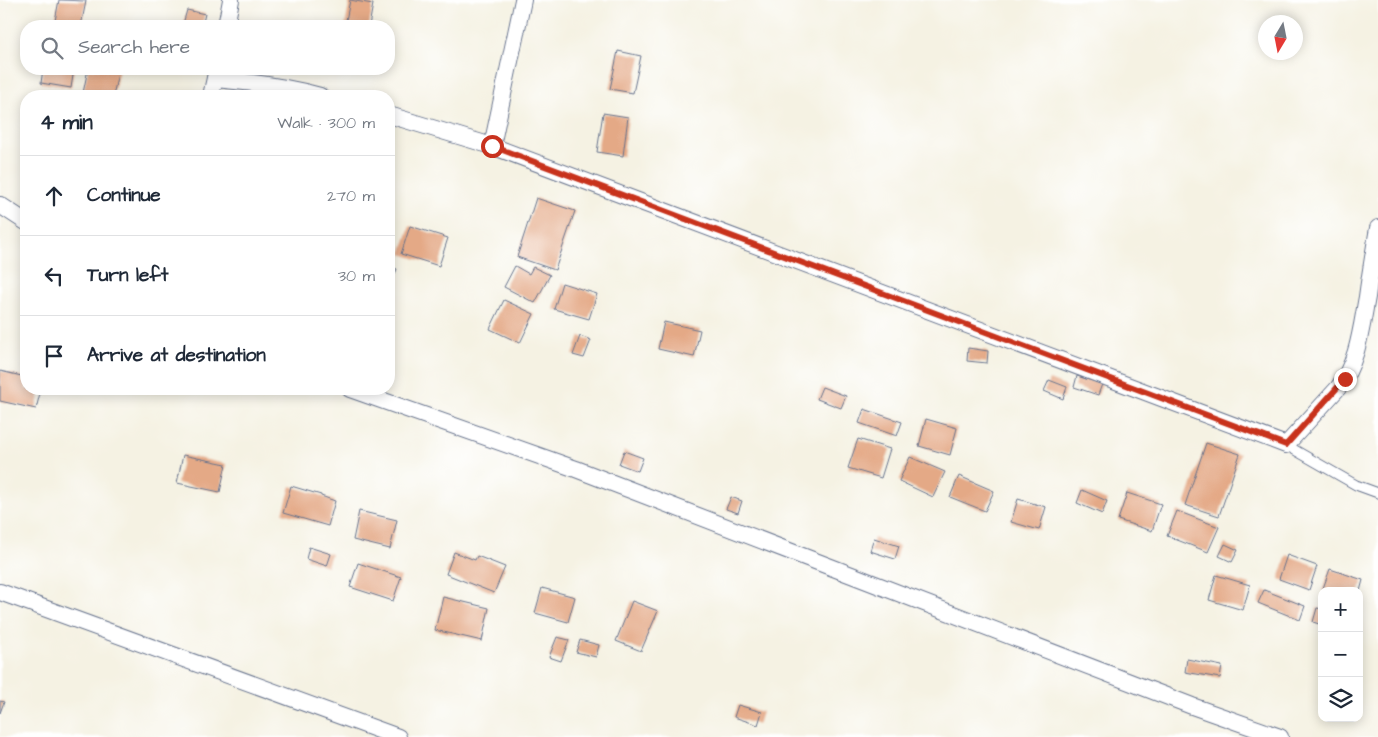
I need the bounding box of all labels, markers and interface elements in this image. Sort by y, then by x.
north arrow [1258,15,1303,60]
search box [20,20,395,75]
icon: search [38,34,66,62]
text: Search here [78,34,190,61]
text: 4 min [40,108,93,137]
text: Walk · 300 m [277,112,375,134]
route start [481,135,504,158]
icon: ahead [40,182,68,210]
text: Continue [87,182,161,209]
text: 270 m [327,185,375,207]
icon: left [40,262,68,290]
text: Turn left [87,262,168,289]
text: 30 m [338,265,375,287]
icon: arrive [40,342,68,370]
text: Arrive at destination [87,342,266,369]
route end [1334,368,1357,391]
map controls [1318,587,1363,722]
button: + [1318,587,1363,632]
button: − [1318,632,1363,677]
button: layers [1318,677,1363,722]

